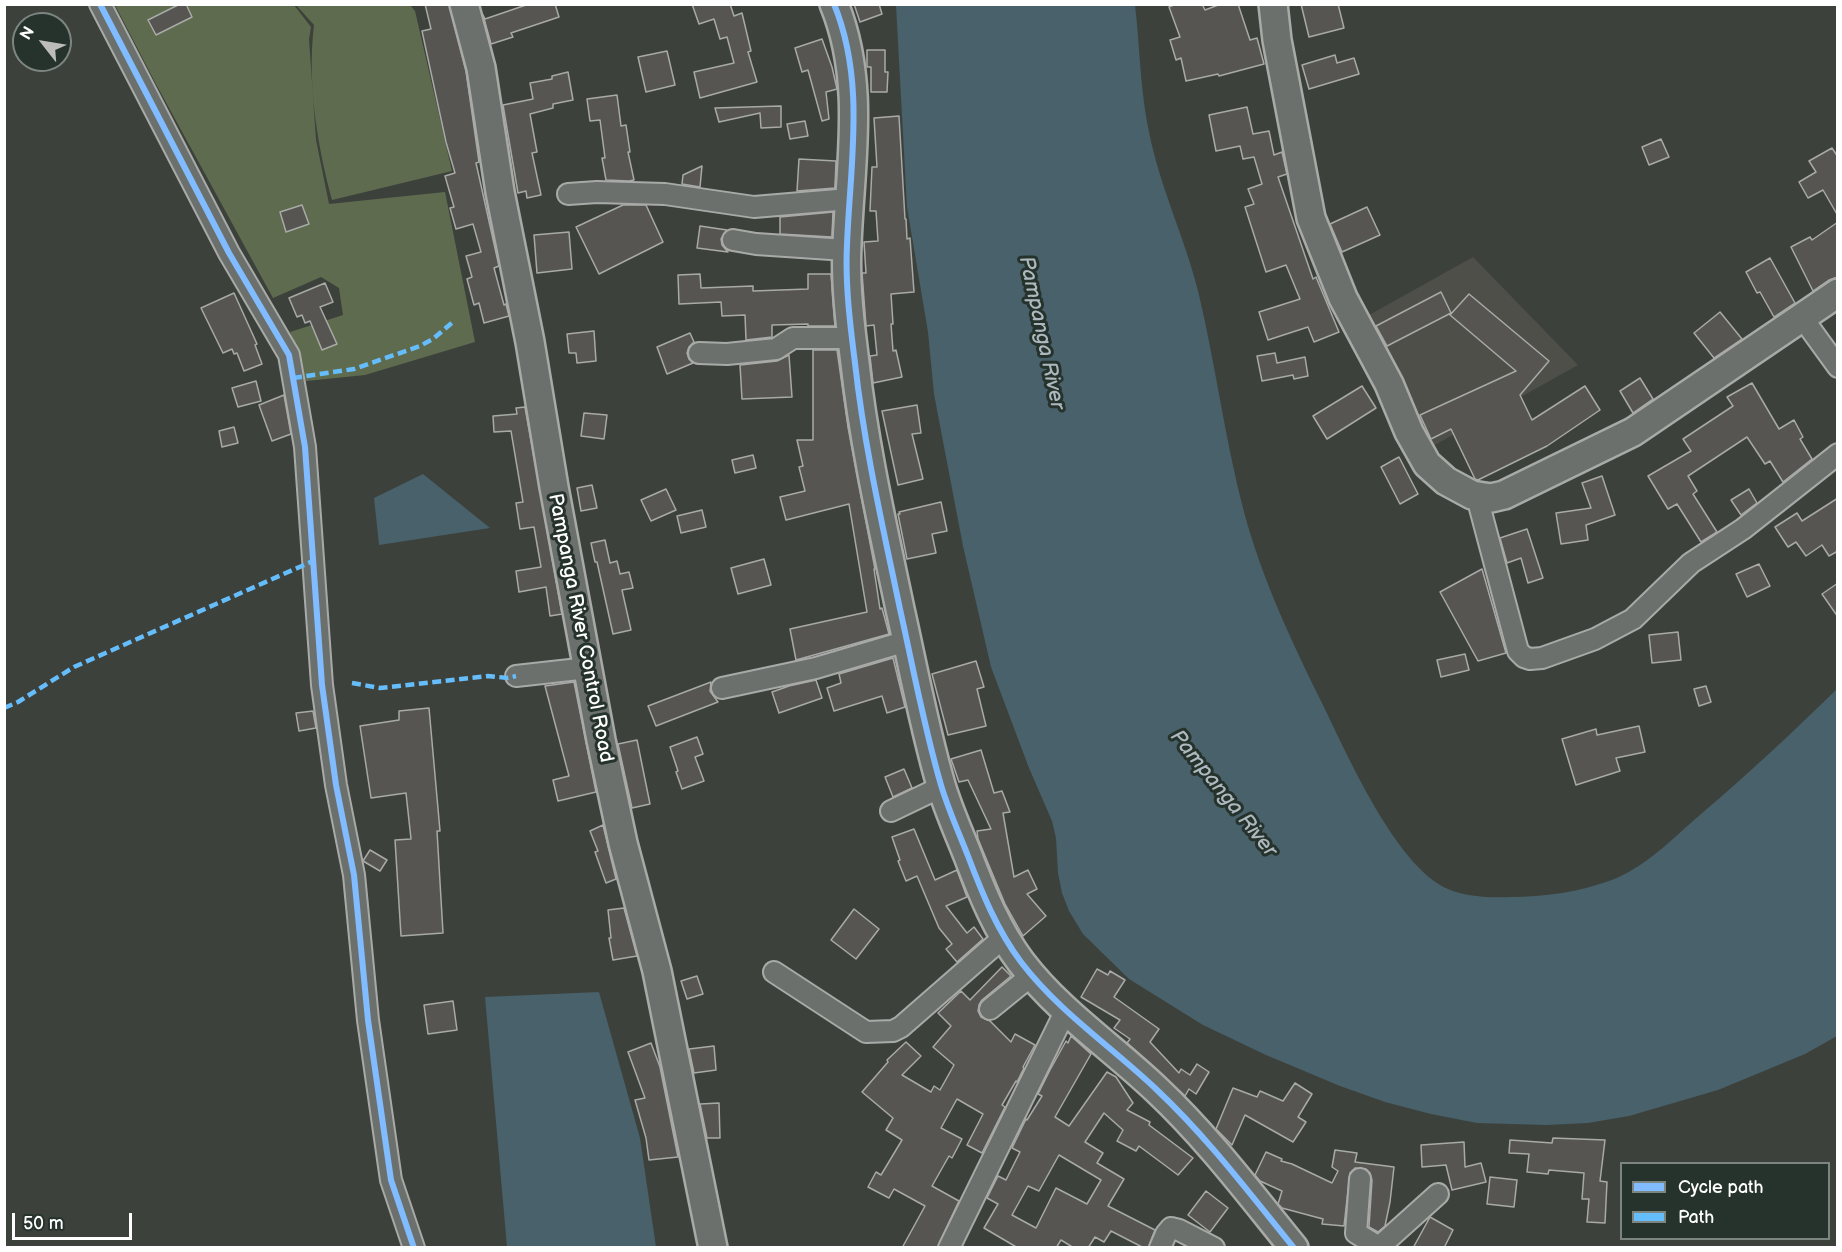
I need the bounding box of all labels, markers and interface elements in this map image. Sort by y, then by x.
north arrow [12,12,72,72]
text: N [17,23,39,44]
water label: Pampanga River [1012,254,1070,412]
street label: Pampanga River Control Road [542,491,618,765]
water label: Pampanga River [1164,725,1282,863]
legend [1620,1162,1830,1240]
text: Cycle path [1678,1177,1764,1198]
scale bar [15,1201,135,1239]
text: Path [1678,1207,1714,1228]
text: 50 m [23,1213,64,1234]

